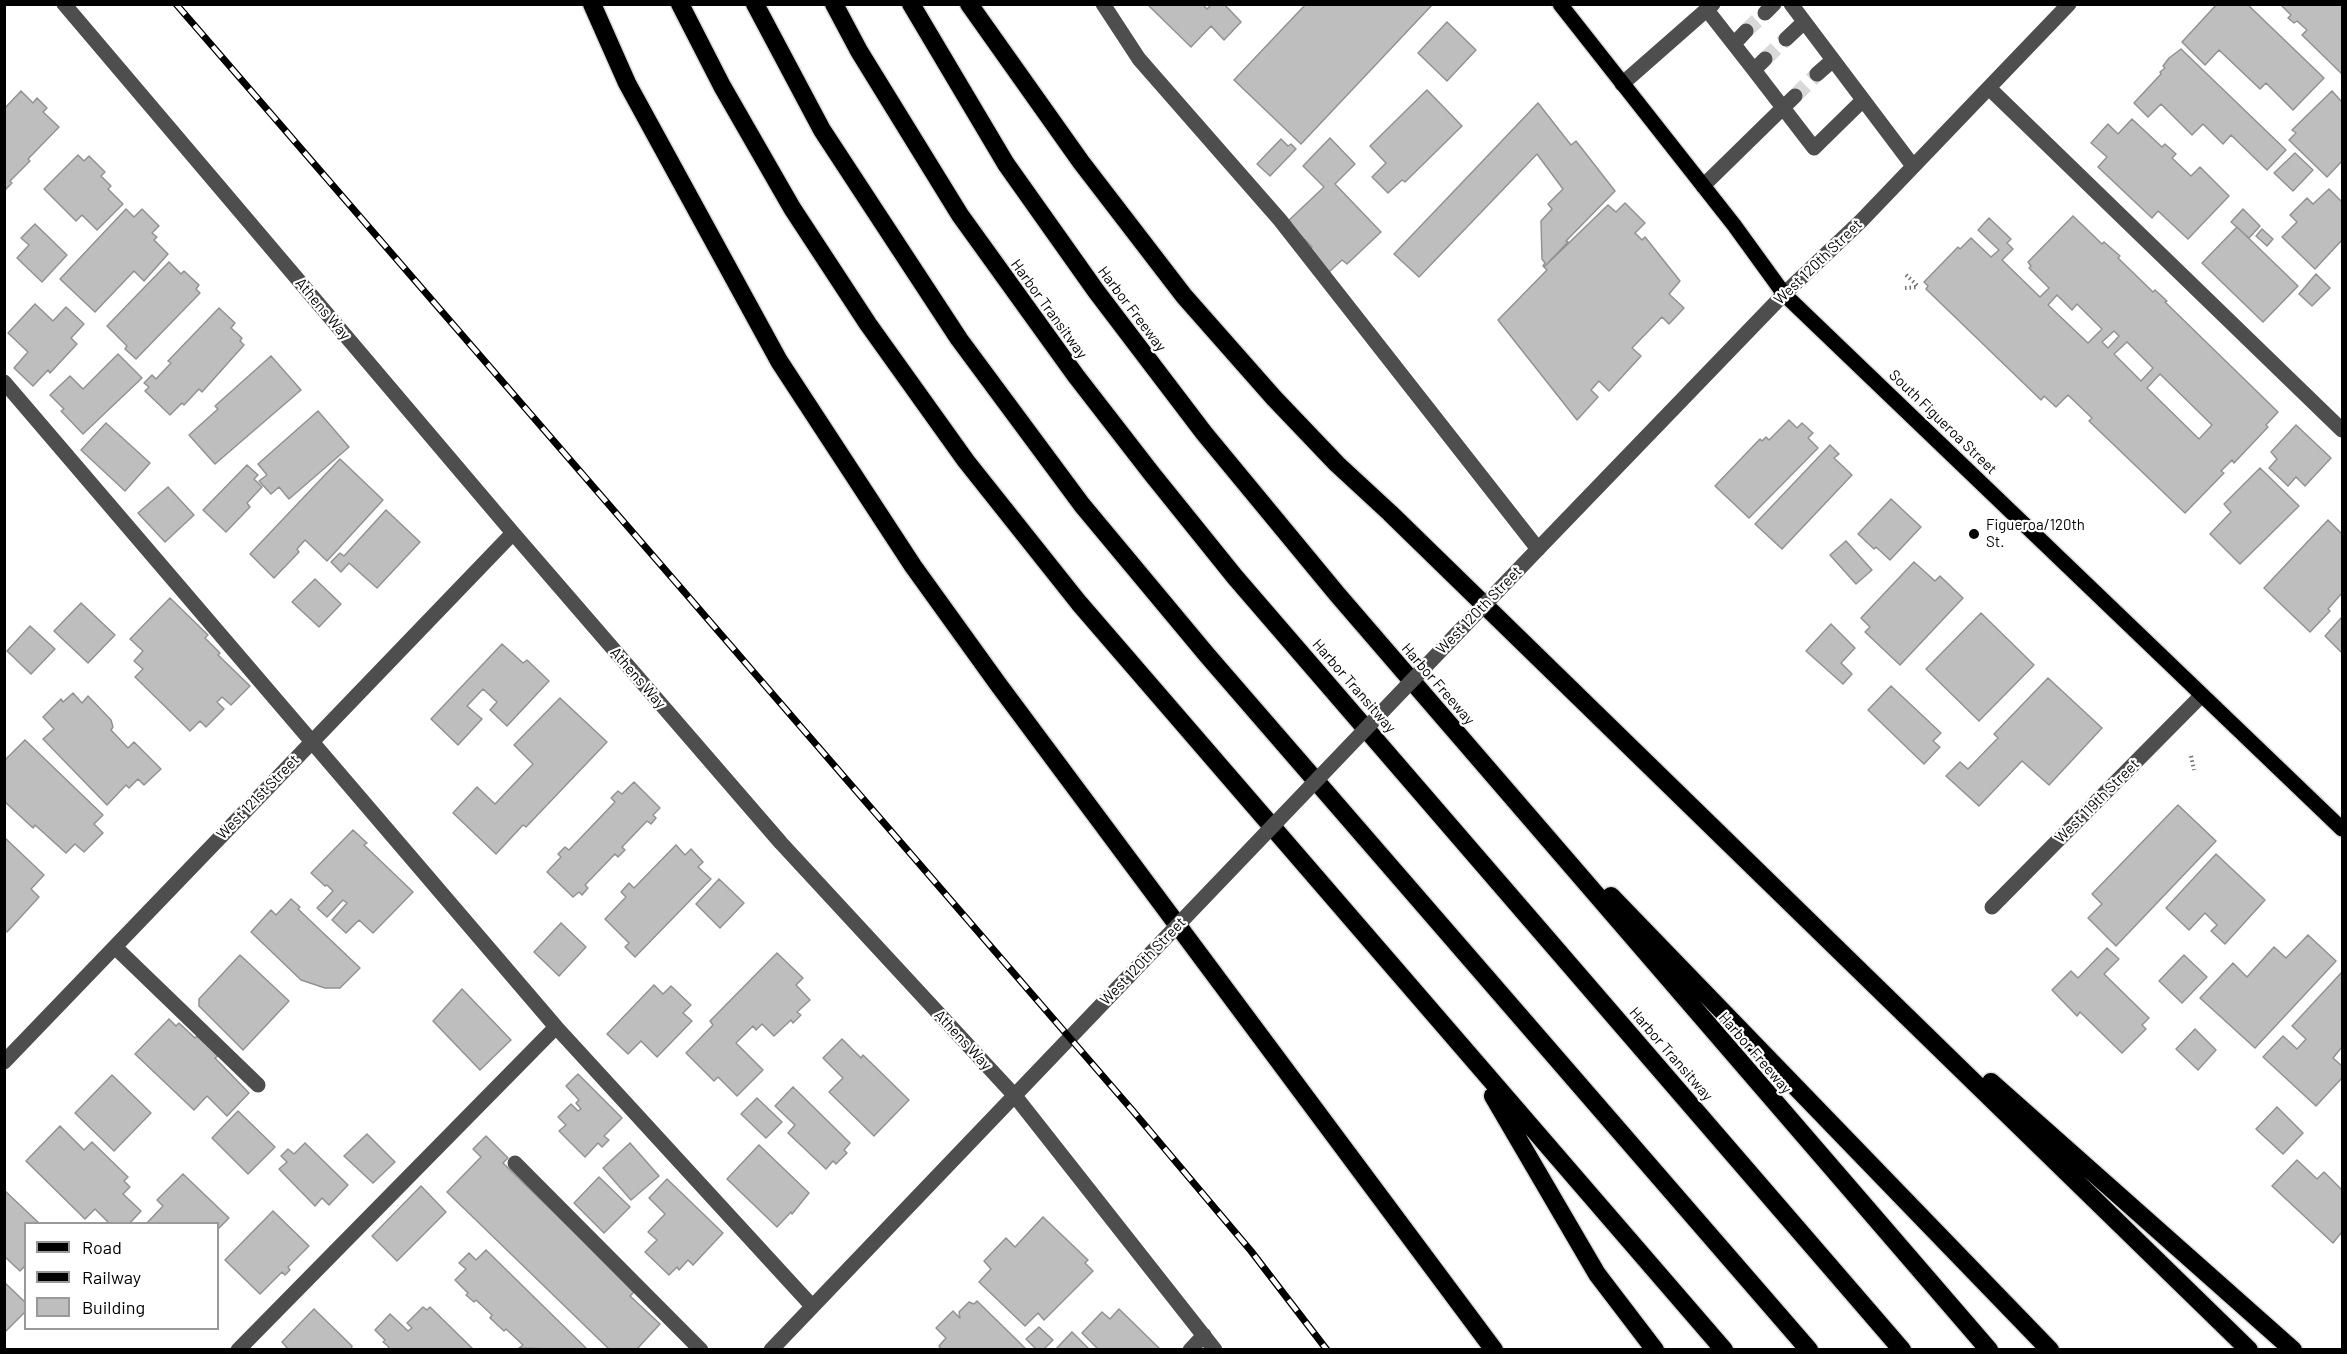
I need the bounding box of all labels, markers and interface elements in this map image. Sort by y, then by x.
street label: West 120th Street [1770,216,1866,308]
street label: Harbor Transitway [1007,256,1091,362]
street label: Harbor Freeway [1094,263,1170,355]
street label: Athens Way [292,274,354,344]
street label: South Figueroa Street [1885,366,2001,478]
place label: Figueroa/120th St. [1986,516,2085,551]
marker: Figueroa/120th St. [1967,527,1981,541]
street label: West 120th Street [1433,562,1525,658]
street label: Harbor Transitway [1308,635,1400,737]
street label: Harbor Freeway [1398,639,1478,729]
street label: Athens Way [606,644,670,712]
street label: West 121st Street [213,751,303,843]
street label: West 119th Street [2051,755,2143,847]
street label: West 120th Street [1097,913,1189,1009]
street label: Harbor Transitway [1625,1003,1717,1105]
street label: Athens Way [931,1006,995,1074]
street label: Harbor Freeway [1715,1008,1795,1098]
legend [24,1222,219,1330]
text: Road [82,1236,122,1258]
text: Railway [82,1266,141,1288]
text: Building [82,1296,145,1318]

